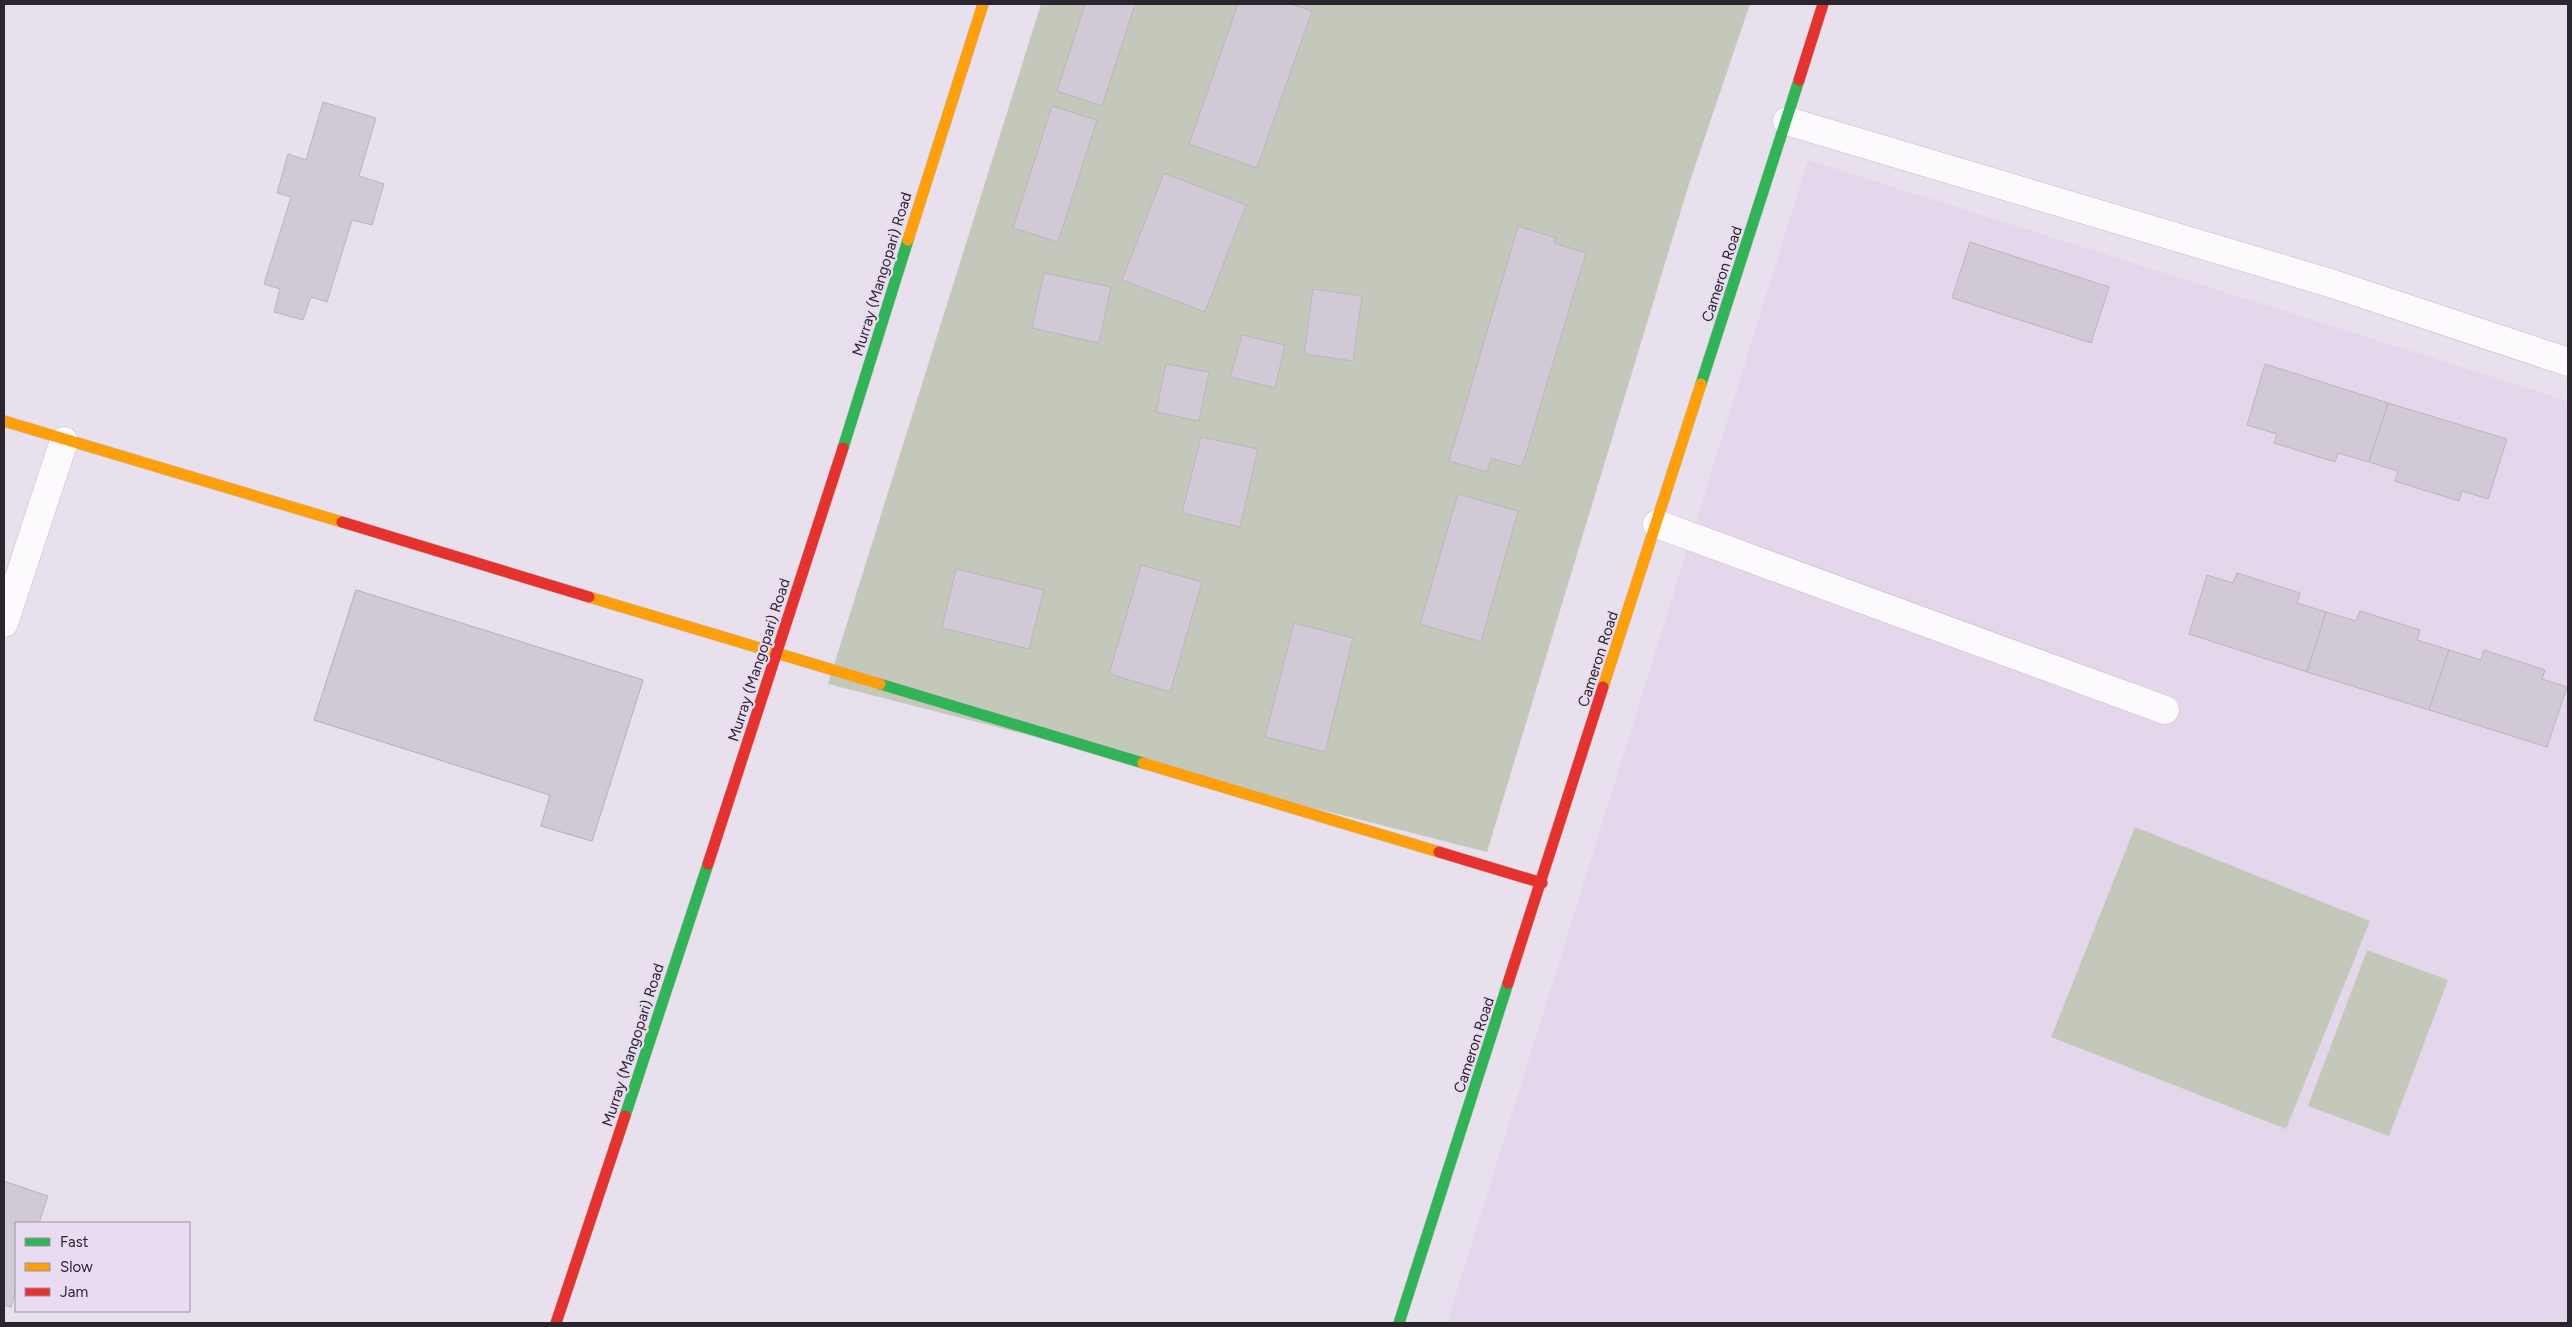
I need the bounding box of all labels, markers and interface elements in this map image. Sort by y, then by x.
street label: Murray (Mangopari) Road [848,190,916,358]
street label: Cameron Road [1698,224,1746,324]
street label: Murray (Mangopari) Road [724,576,794,744]
street label: Cameron Road [1574,609,1622,709]
street label: Murray (Mangopari) Road [598,961,668,1129]
street label: Cameron Road [1450,995,1498,1095]
legend [15,1222,190,1312]
text: Fast [60,1233,89,1251]
text: Slow [60,1258,93,1276]
text: Jam [60,1283,88,1301]

